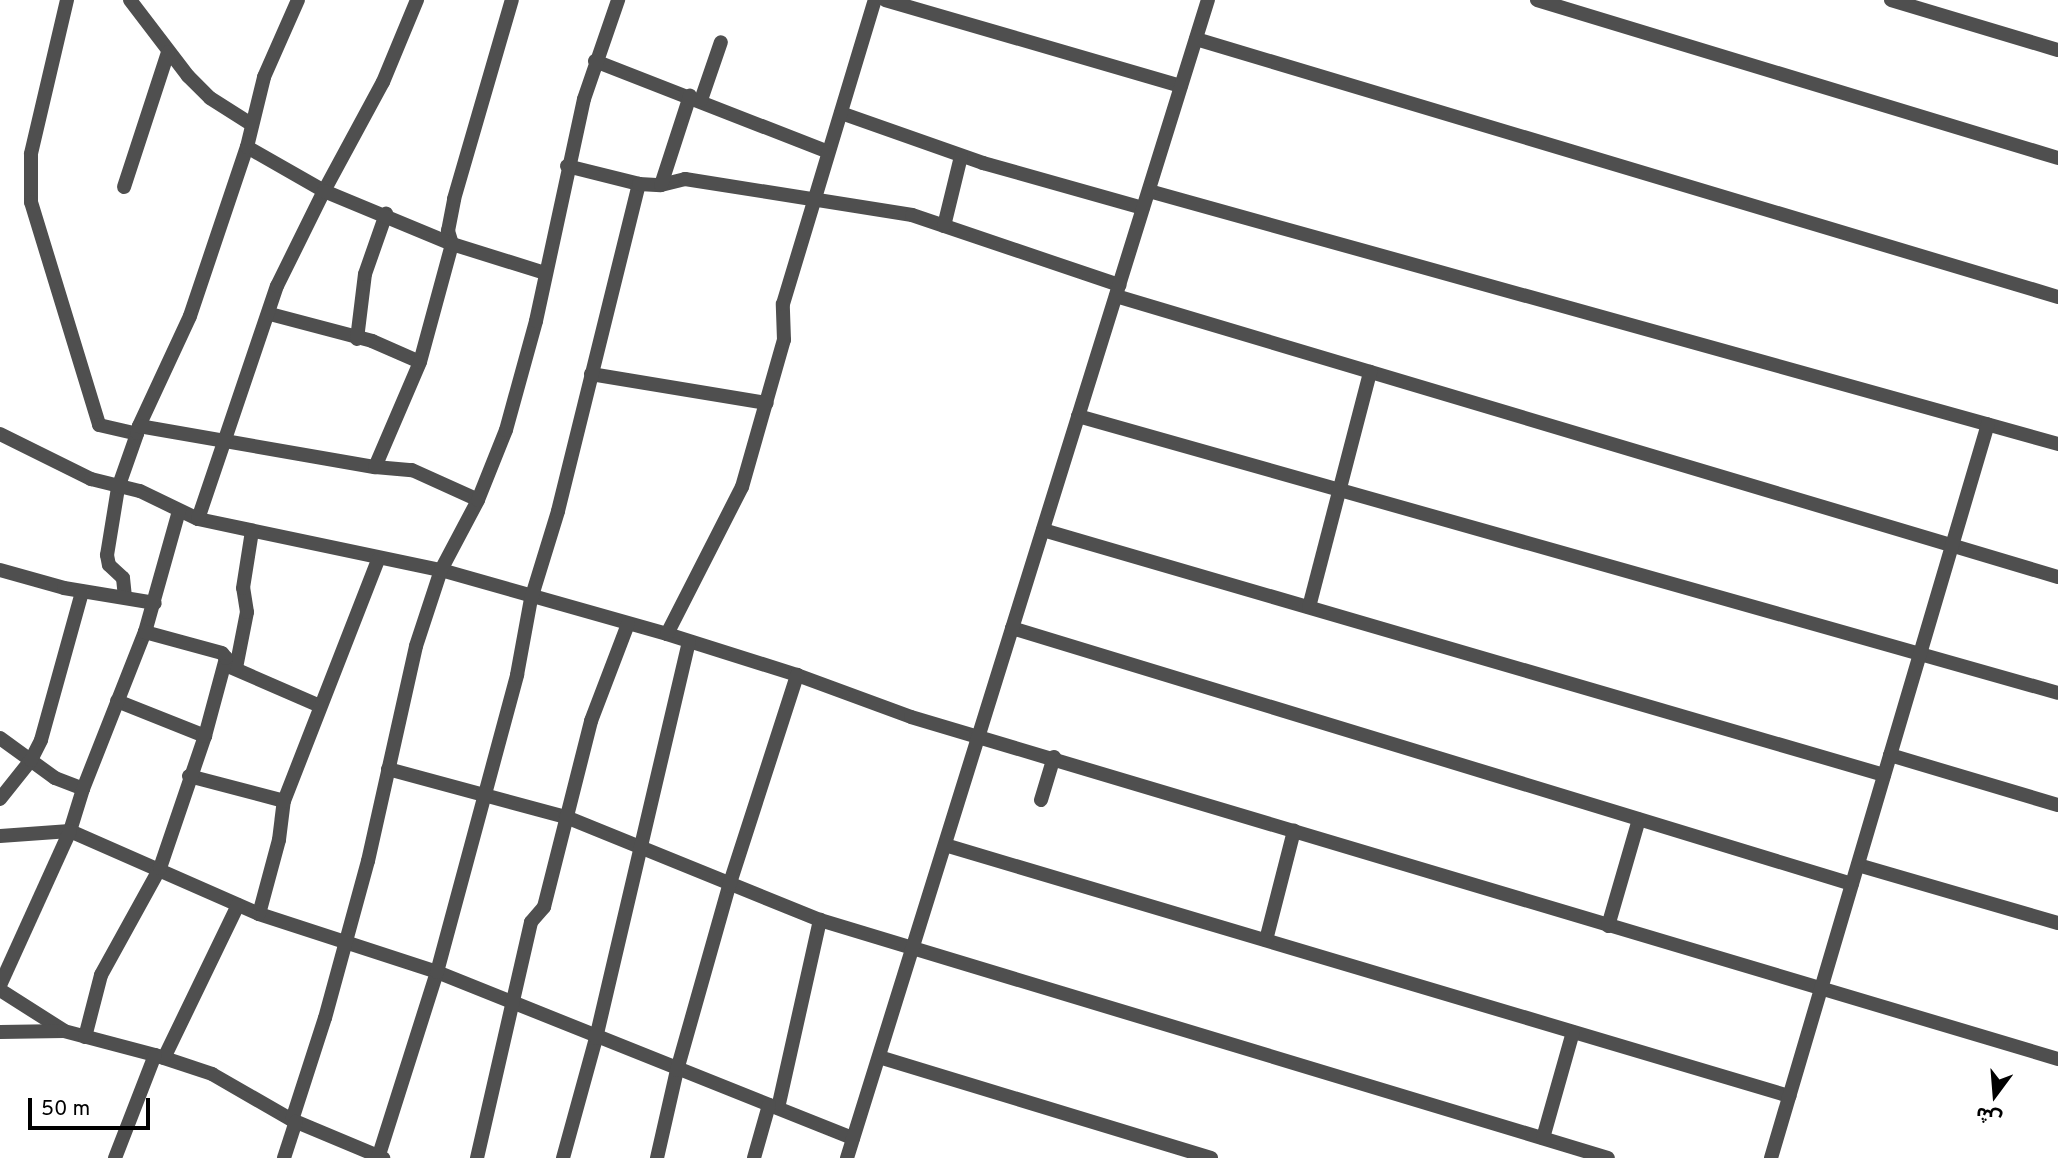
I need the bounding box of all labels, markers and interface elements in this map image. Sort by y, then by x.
north arrow [1960,1060,2030,1130]
scale bar [32,1084,154,1128]
text: 50 m [41,1096,90,1123]
text: ش [1973,1100,2005,1130]

